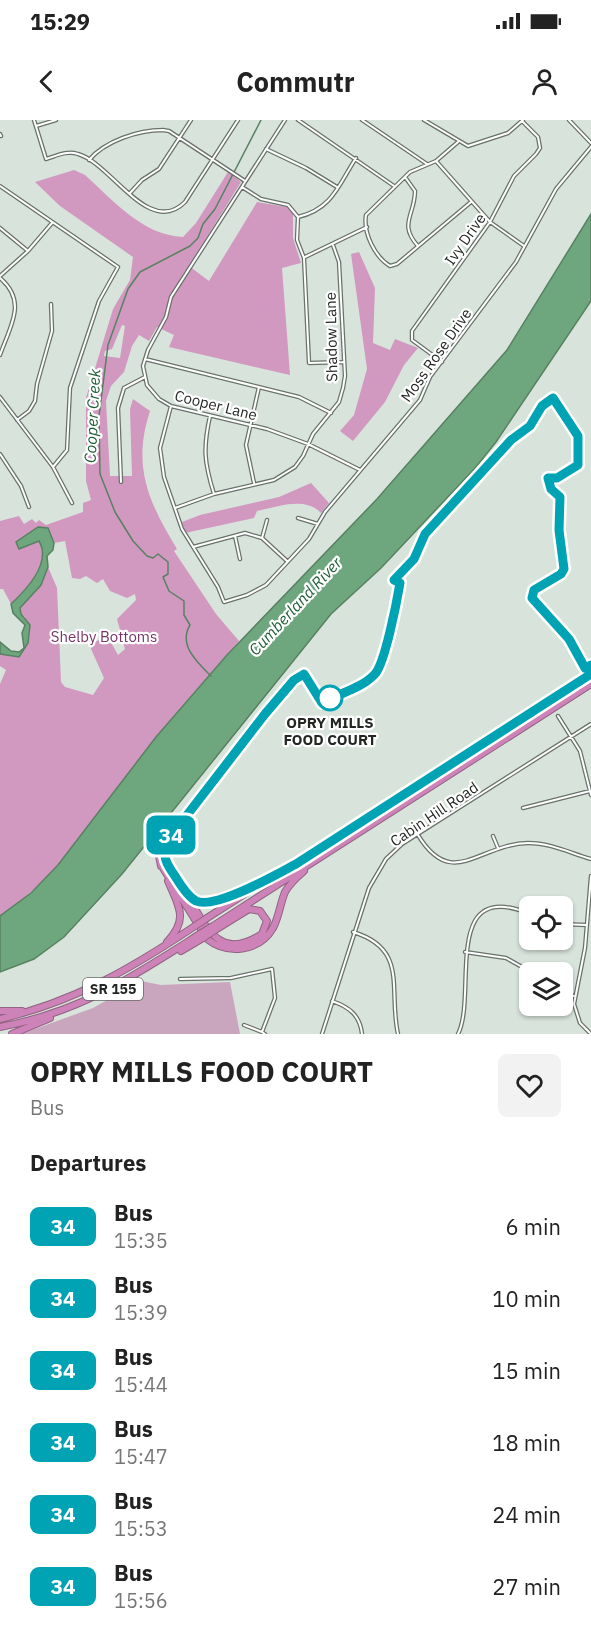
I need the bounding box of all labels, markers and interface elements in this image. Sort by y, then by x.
text: 15:29 [30,7,90,36]
text: Commutr [236,64,355,99]
icon: back [30,65,63,98]
icon: person [528,65,561,98]
street label: Ivy Drive [440,209,490,269]
street label: Shadow Lane [321,292,341,382]
street label: Moss Rose Drive [397,304,475,406]
water label: Cooper Creek [80,368,104,464]
street label: Cooper Lane [173,386,259,424]
water label: Cumberland River [244,552,346,659]
park label: Shelby Bottoms [51,627,157,646]
marker: OPRY MILLS FOOD COURT [317,685,343,711]
place label: OPRY MILLS FOOD COURT [284,713,377,749]
street label: Cabin Hill Road [386,778,482,850]
line badge: 34 [144,816,198,854]
text: 34 [158,821,184,849]
map controls [519,896,573,1016]
button: locate [519,896,573,950]
button: layers [519,962,573,1016]
road number: SR 155 [83,978,143,1000]
text: OPRY MILLS FOOD COURT [30,1053,373,1090]
button: heart [498,1054,561,1117]
text: Bus [30,1094,64,1121]
text: Departures [30,1148,146,1177]
text: Bus [114,1198,153,1227]
text: 34 [50,1212,76,1240]
text: 6 min [505,1212,561,1241]
text: 15:35 [114,1227,168,1254]
text: Bus [114,1270,153,1299]
text: 34 [50,1284,76,1312]
text: 10 min [492,1284,561,1313]
text: 15:39 [114,1299,168,1326]
text: Bus [114,1342,153,1371]
text: 34 [50,1356,76,1384]
text: 15 min [492,1356,561,1385]
text: 15:44 [114,1371,168,1398]
text: Bus [114,1414,153,1443]
text: 34 [50,1428,76,1456]
text: 18 min [492,1428,561,1457]
text: 15:47 [114,1443,168,1470]
text: Bus [114,1486,153,1515]
text: 34 [50,1500,76,1528]
text: 24 min [492,1500,561,1529]
text: 15:53 [114,1515,168,1542]
text: Bus [114,1558,153,1587]
text: 34 [50,1572,76,1600]
text: 27 min [492,1572,561,1601]
text: 15:56 [114,1587,168,1614]

